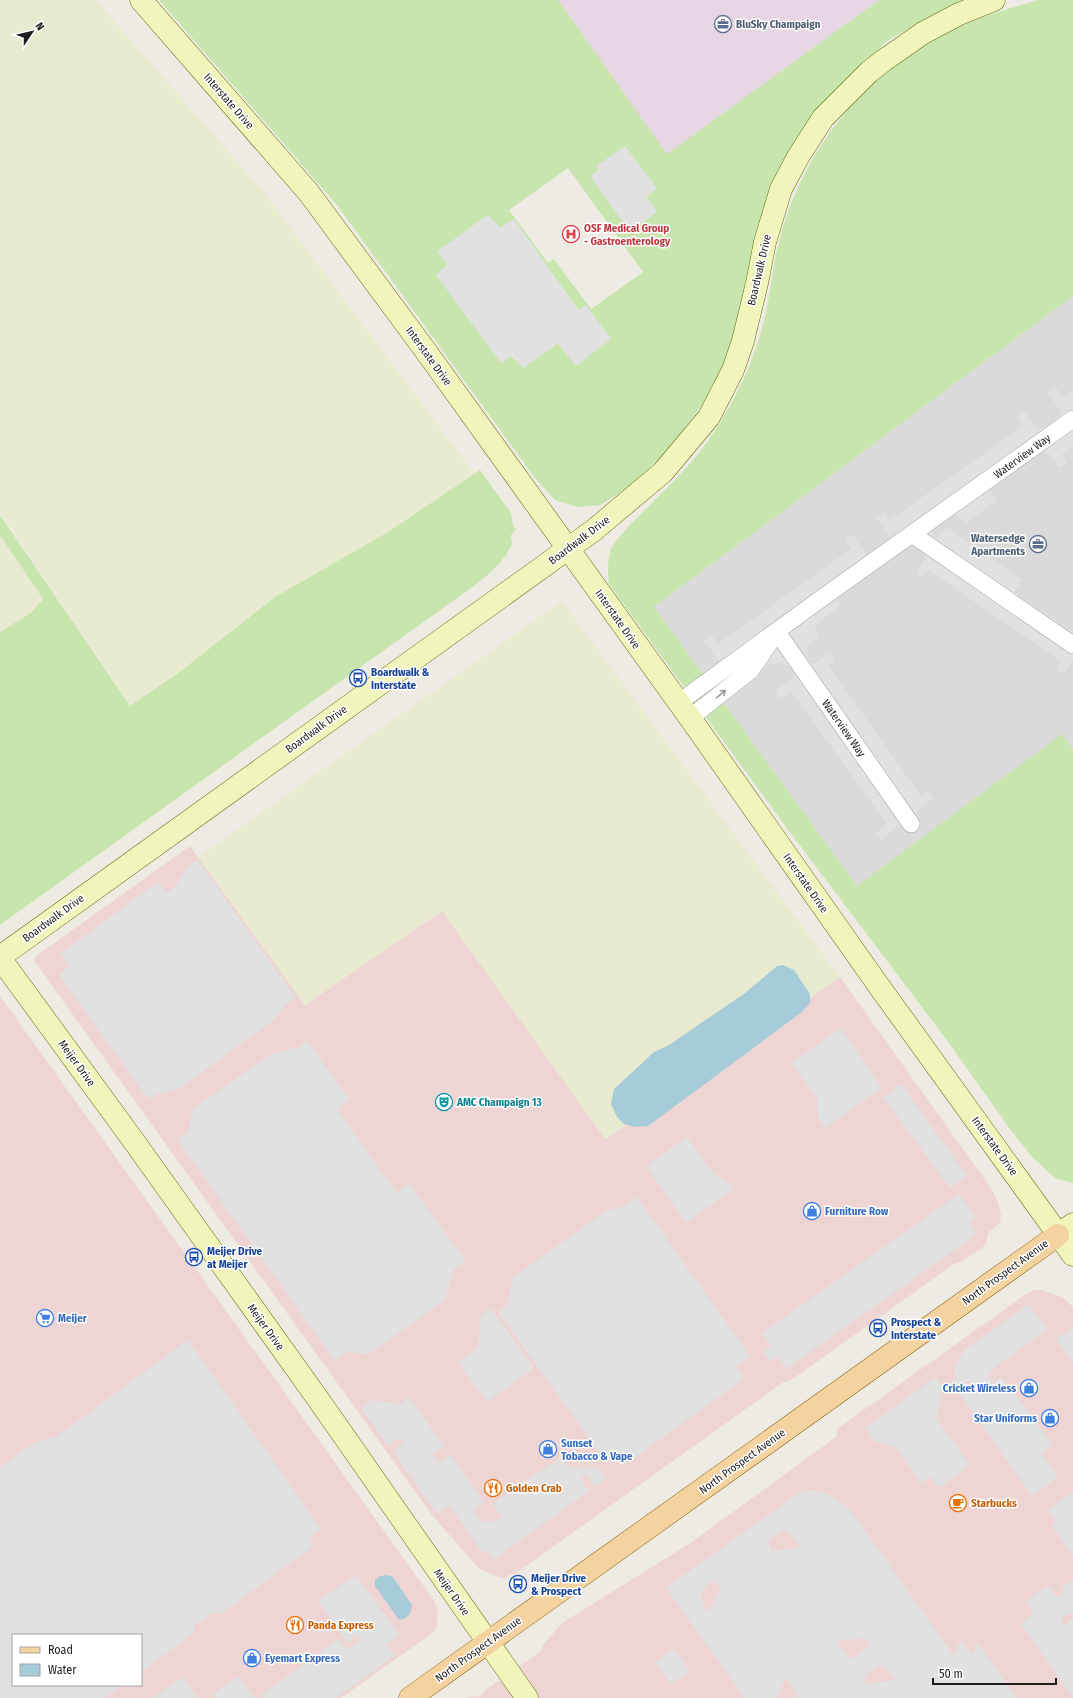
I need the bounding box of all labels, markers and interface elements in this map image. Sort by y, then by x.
north arrow [12,12,52,52]
office icon: BluSky Champaign [713,14,733,34]
place label: BluSky Champaign [736,18,821,31]
text: N [33,20,47,33]
street label: Interstate Drive [201,71,256,132]
place label: OSF Medical Group - Gastroenterology [584,222,671,248]
hospital icon: OSF Medical Group - Gastroenterology [561,224,581,244]
street label: Boardwalk Drive [745,233,774,307]
street label: Interstate Drive [403,324,454,388]
street label: Waterview Way [991,431,1053,481]
street label: Boardwalk Drive [546,513,612,567]
place label: Watersedge Apartments [970,532,1025,558]
office icon: Watersedge Apartments [1028,534,1048,554]
street label: Interstate Drive [592,587,643,652]
place label: Boardwalk & Interstate [371,666,430,692]
bus stop icon: Boardwalk & Interstate [348,668,368,688]
one-way arrow [716,690,726,699]
street label: Waterview Way [819,697,868,760]
street label: Boardwalk Drive [283,703,350,756]
street label: Interstate Drive [780,851,831,916]
street label: Boardwalk Drive [20,892,87,945]
street label: Meijer Drive [55,1038,98,1089]
theatre icon: AMC Champaign 13 [434,1092,454,1112]
place label: AMC Champaign 13 [456,1096,542,1109]
street label: Interstate Drive [969,1114,1020,1178]
shop icon: Furniture Row [802,1201,822,1221]
place label: Furniture Row [825,1205,889,1218]
street label: North Prospect Avenue [960,1237,1051,1308]
place label: Meijer Drive at Meijer [207,1245,263,1271]
bus stop icon: Meijer Drive at Meijer [184,1247,204,1267]
street label: Meijer Drive [244,1302,287,1353]
supermarket icon: Meijer [35,1308,55,1328]
place label: Meijer [58,1312,88,1325]
place label: Prospect & Interstate [891,1316,942,1342]
bus stop icon: Prospect & Interstate [868,1318,888,1338]
shop icon: Cricket Wireless [1019,1378,1039,1398]
place label: Cricket Wireless [943,1382,1016,1395]
shop icon: Star Uniforms [1040,1408,1060,1428]
place label: Star Uniforms [974,1412,1037,1425]
street label: North Prospect Avenue [697,1426,788,1497]
place label: Sunset Tobacco & Vape [561,1437,633,1463]
shop icon: Sunset Tobacco & Vape [538,1439,558,1459]
restaurant icon: Golden Crab [483,1478,503,1498]
place label: Golden Crab [506,1482,562,1495]
cafe icon: Starbucks [948,1493,968,1513]
place label: Starbucks [971,1497,1017,1510]
street label: Meijer Drive [431,1566,472,1618]
place label: Meijer Drive & Prospect [531,1572,587,1598]
bus stop icon: Meijer Drive & Prospect [508,1574,528,1594]
street label: North Prospect Avenue [433,1614,524,1685]
restaurant icon: Panda Express [285,1615,305,1635]
place label: Panda Express [308,1619,374,1632]
legend [12,1634,142,1686]
text: Road [48,1643,73,1657]
shop icon: Eyemart Express [242,1648,262,1668]
place label: Eyemart Express [265,1652,340,1665]
scale bar [933,1660,1056,1686]
text: Water [48,1663,77,1677]
text: 50 m [939,1667,963,1681]

